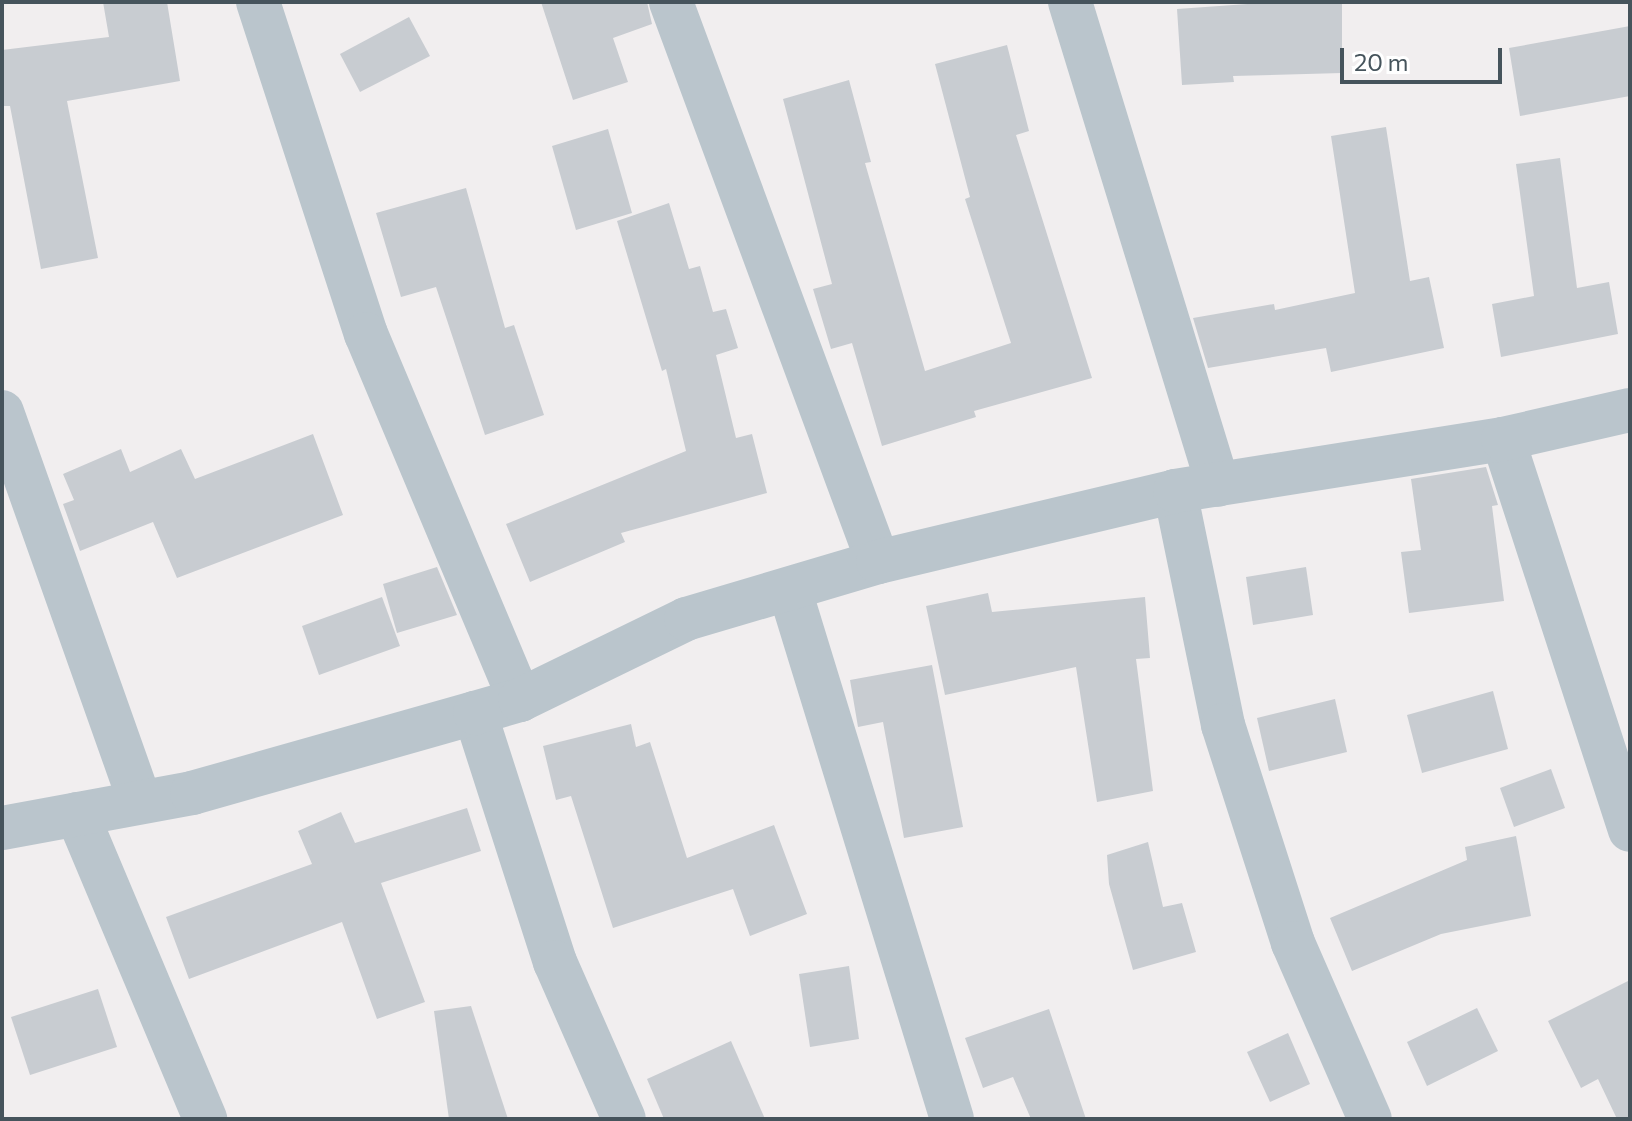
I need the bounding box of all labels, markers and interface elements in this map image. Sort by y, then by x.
scale bar [1344,32,1506,82]
text: 20 m [1354,47,1408,76]

